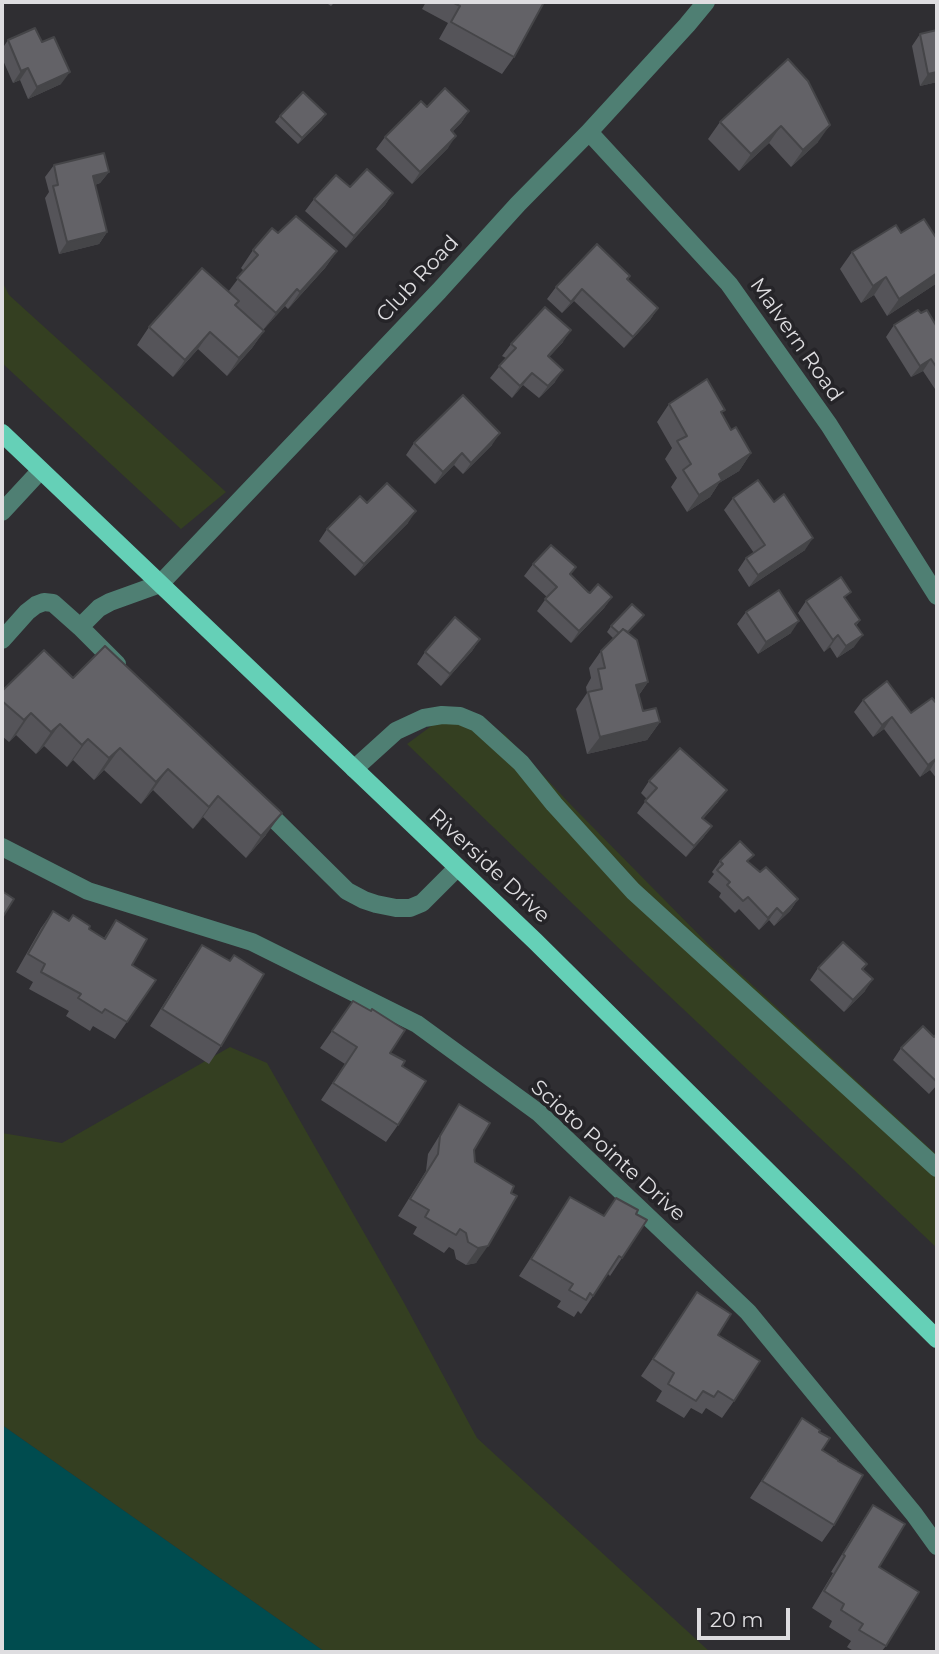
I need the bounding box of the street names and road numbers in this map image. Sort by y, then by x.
street label: Club Road [372,230,464,328]
street label: Malvern Road [744,274,848,406]
street label: Riverside Drive [423,803,555,929]
street label: Scioto Pointe Drive [526,1075,690,1227]

